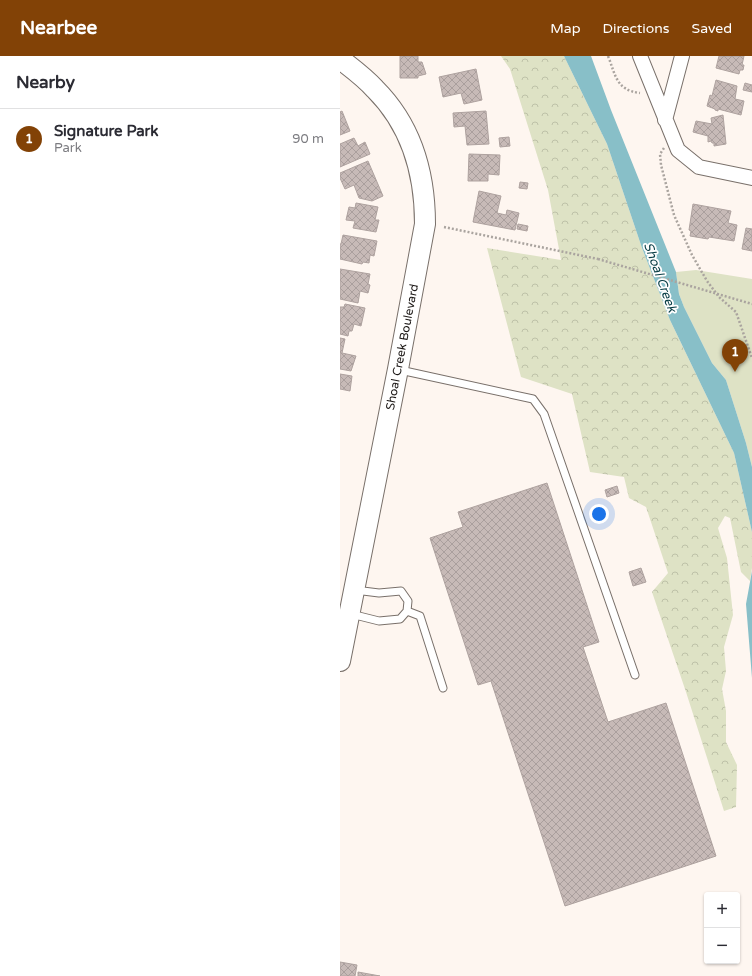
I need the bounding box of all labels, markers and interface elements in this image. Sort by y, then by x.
text: Nearbee [20,17,97,39]
text: Map [550,20,581,37]
text: Directions [603,20,670,37]
text: Saved [692,20,732,37]
text: Nearby [16,72,75,93]
text: Signature Park [54,122,159,140]
text: 1 [25,131,33,147]
text: 90 m [292,131,324,147]
text: Park [54,140,82,156]
water label: Shoal Creek [640,240,680,315]
street label: Shoal Creek Boulevard [383,283,421,411]
pin: 1 [722,339,748,372]
your location [589,504,609,524]
map controls [704,892,740,964]
button: + [704,892,740,928]
button: − [704,928,740,964]

